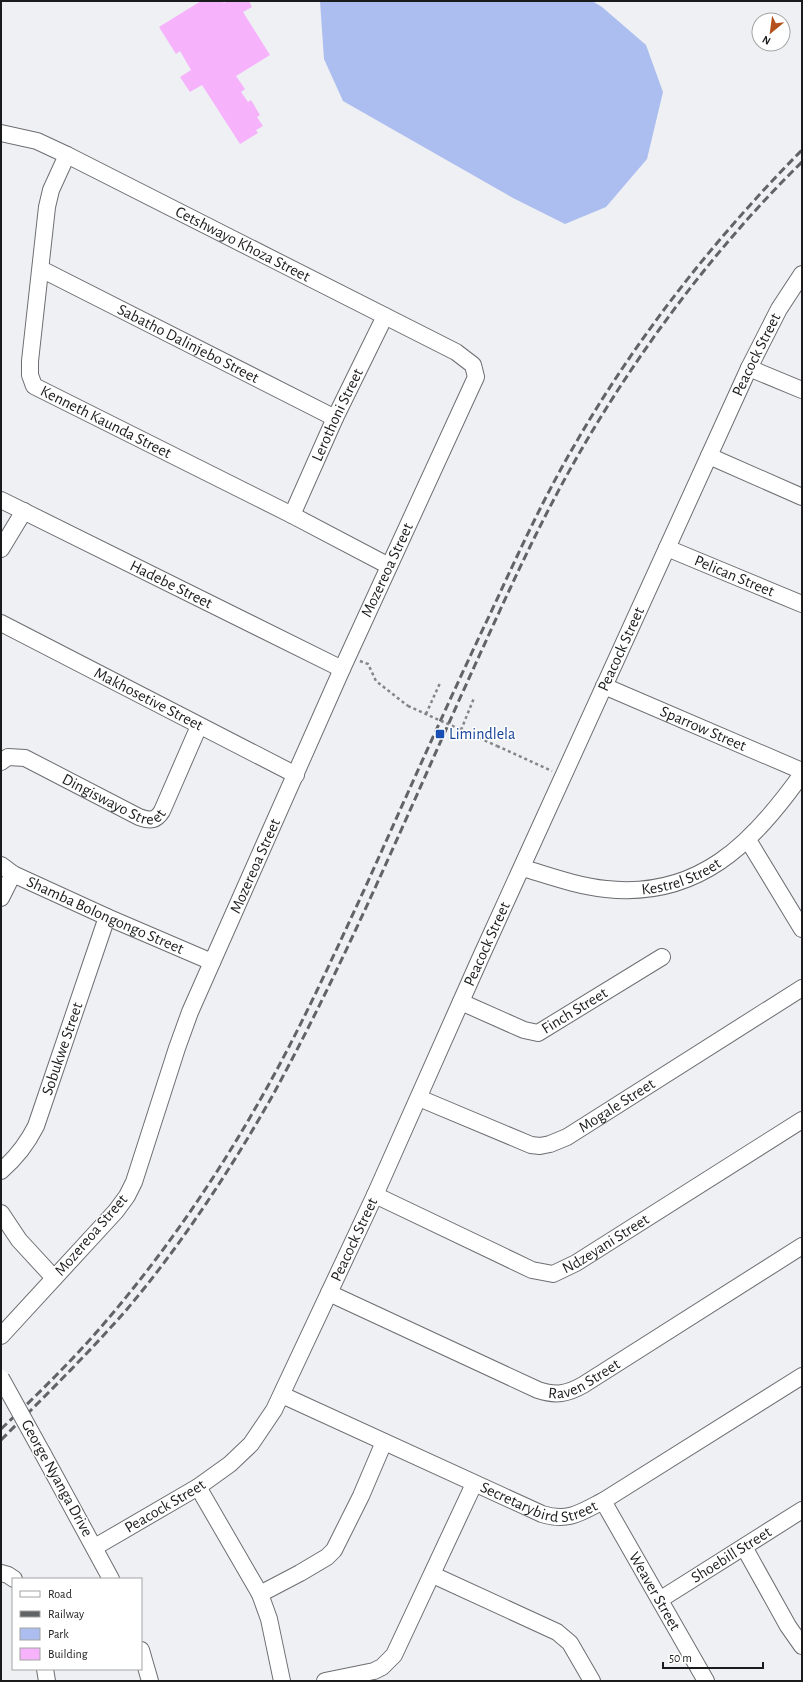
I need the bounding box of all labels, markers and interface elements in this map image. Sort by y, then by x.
north arrow [751,12,791,52]
text: N [760,34,772,47]
street label: Cetshwayo Khoza Street [173,203,313,285]
street label: Sabatho Dalinjebo Street [115,301,261,386]
street label: Peacock Street [729,311,783,399]
street label: Lerothoni Street [309,366,366,464]
street label: Kenneth Kaunda Street [38,383,174,461]
street label: Mozereoa Street [358,521,416,619]
street label: Pelican Street [692,552,777,600]
street label: Hadebe Street [128,557,215,611]
street label: Peacock Street [595,605,647,693]
street label: Makhosetive Street [92,664,206,734]
street label: Sparrow Street [658,703,749,754]
place label: Limindlela [449,726,515,742]
marker: Limindlela [434,728,446,740]
street label: Dingiswayo Street [60,771,169,828]
street label: Mozereoa Street [227,816,283,916]
street label: Kestrel Street [641,855,724,898]
street label: Shamba Bolongongo Street [24,873,186,957]
street label: Peacock Street [461,900,513,988]
street label: Finch Street [539,985,610,1037]
street label: Sobukwe Street [39,1000,85,1097]
street label: Mogale Street [576,1075,658,1135]
street label: Mozereoa Street [52,1191,130,1279]
street label: Peacock Street [328,1195,381,1284]
street label: Ndzeyani Street [560,1211,652,1276]
street label: Raven Street [547,1356,623,1402]
street label: George Nyanga Drive [17,1417,96,1540]
street label: Peacock Street [122,1476,208,1536]
street label: Secretarybird Street [478,1479,600,1525]
street label: Shoebill Street [688,1524,774,1586]
street label: Weaver Street [626,1549,683,1633]
legend [12,1578,142,1670]
text: Road [48,1588,72,1600]
text: Railway [48,1608,84,1621]
text: Park [48,1628,69,1640]
scale bar [663,1644,763,1670]
text: Building [48,1648,88,1660]
text: 50 m [669,1652,692,1664]

